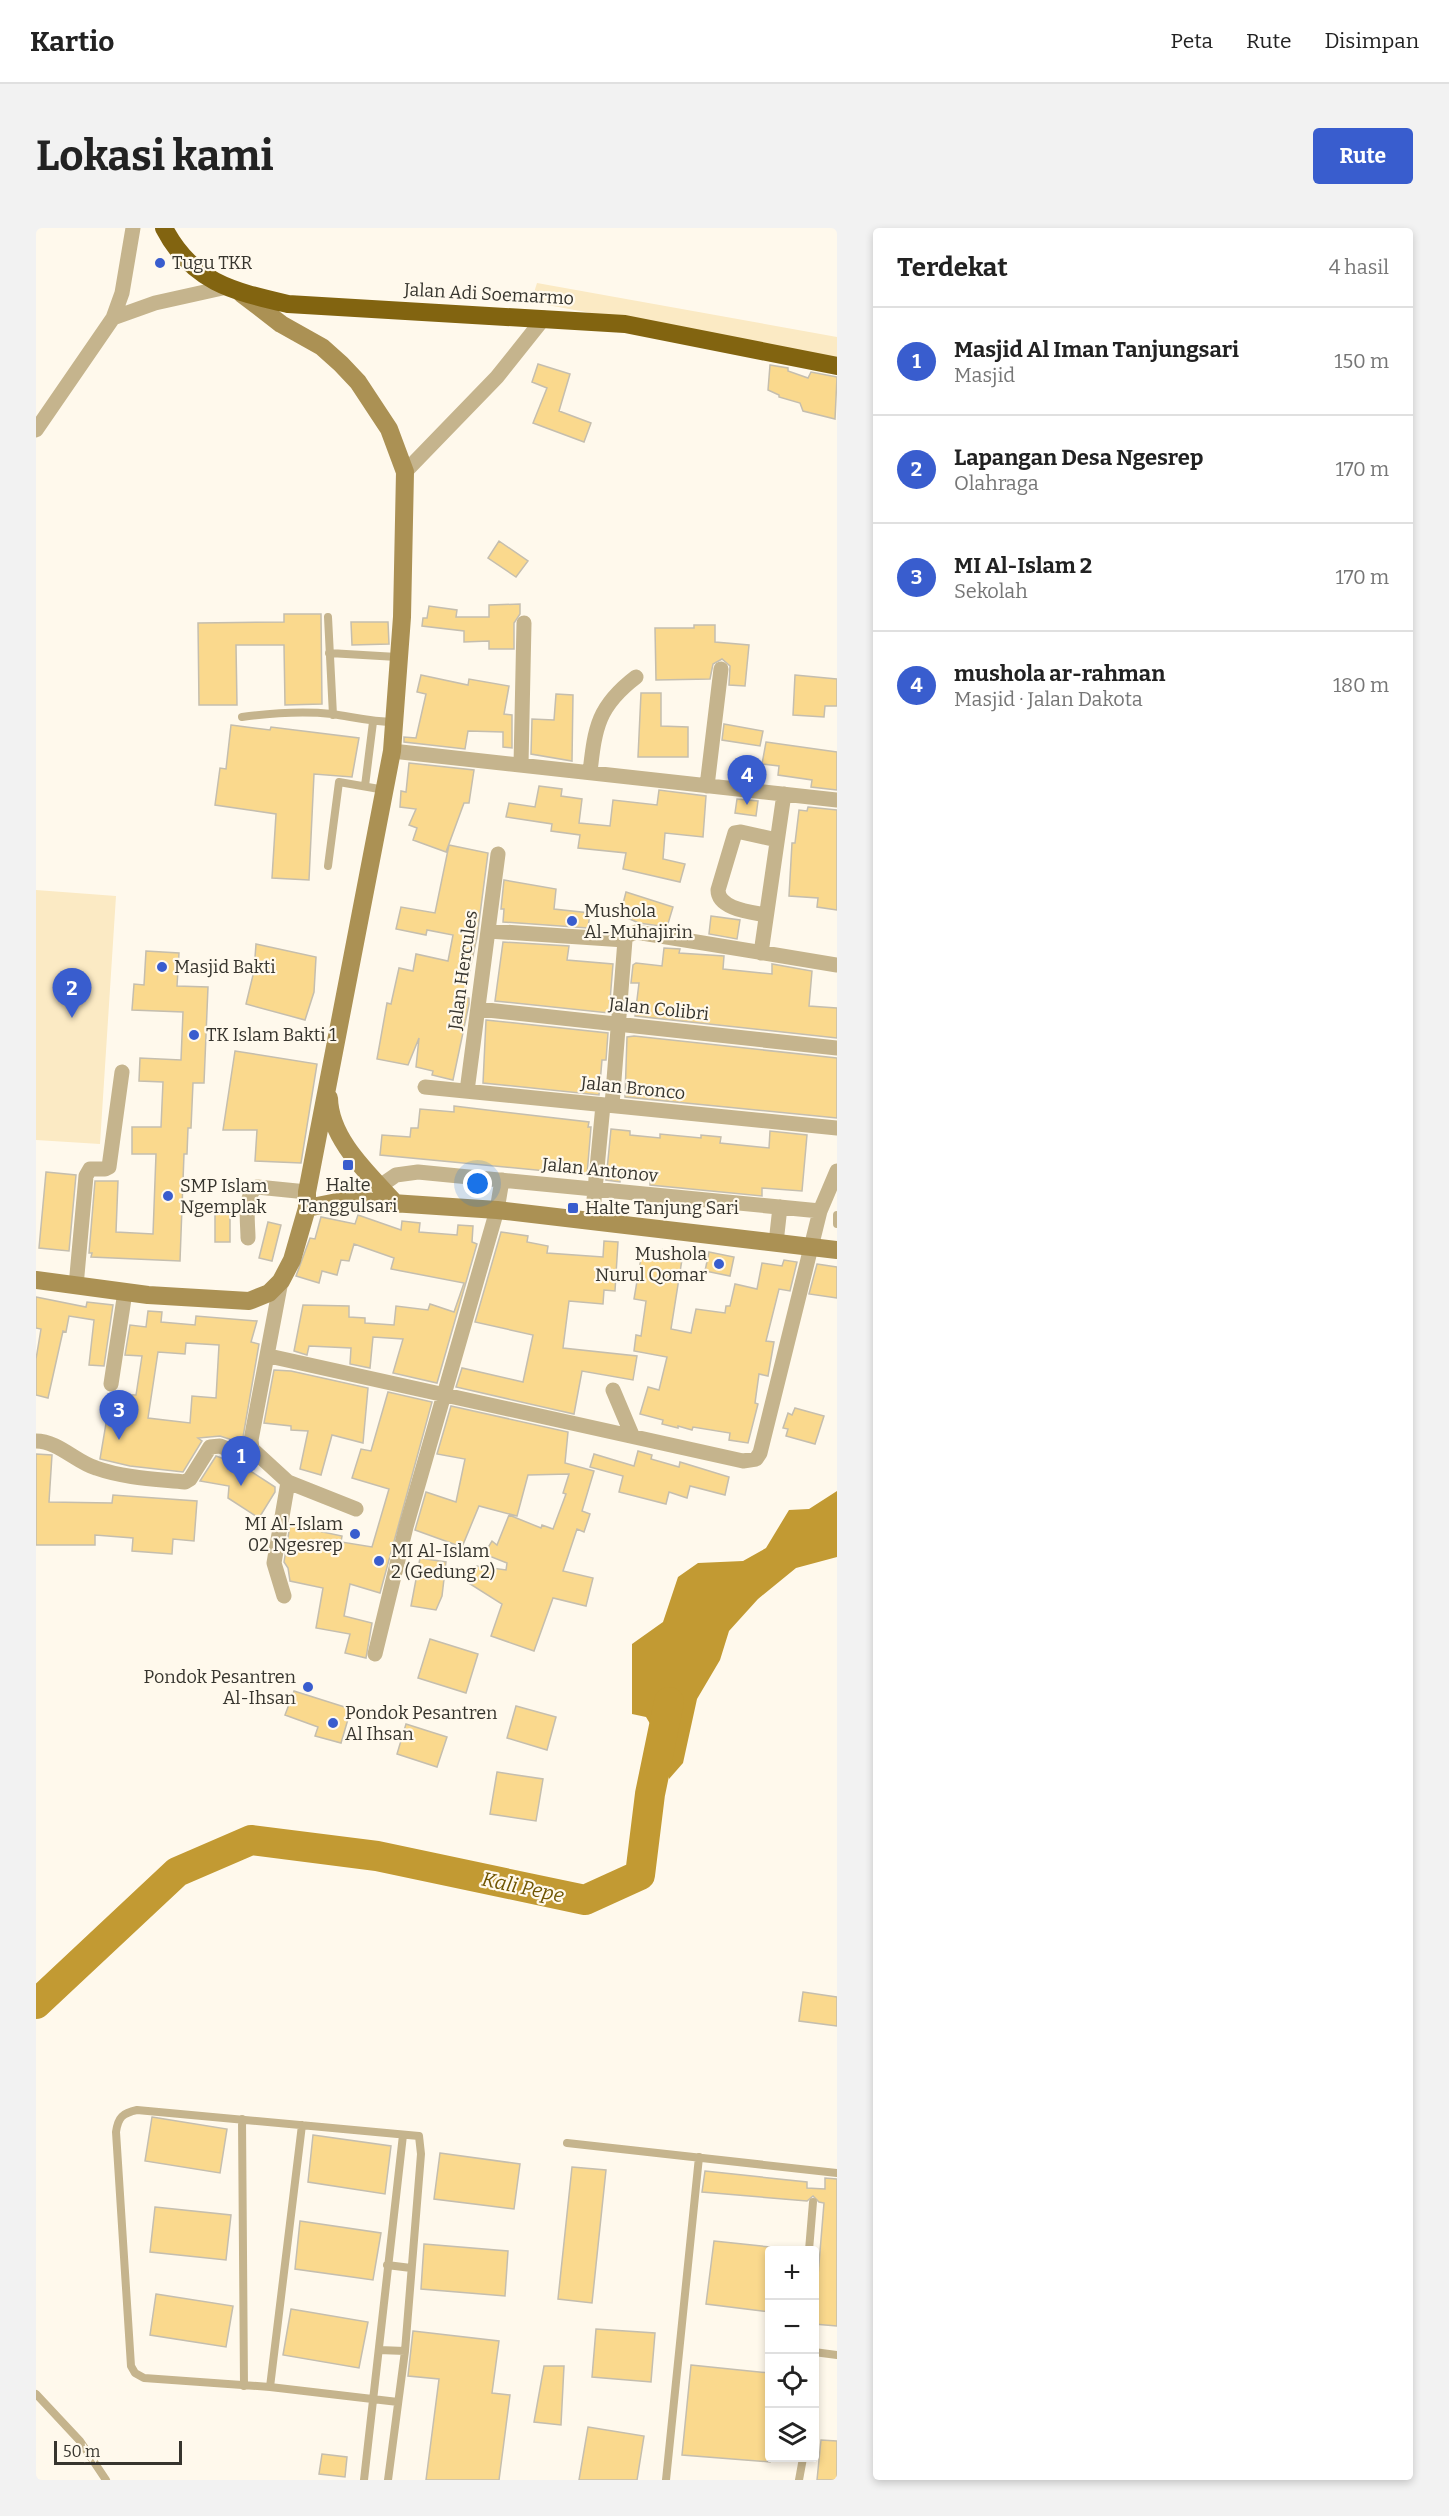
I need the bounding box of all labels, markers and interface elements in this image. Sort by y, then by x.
text: Kartio [30,25,114,58]
text: Peta [1171,28,1213,54]
text: Rute [1246,28,1291,54]
text: Disimpan [1324,28,1419,54]
button: Rute [1313,128,1413,184]
text: Lokasi kami [36,131,274,181]
place label: Tugu TKR [172,252,252,274]
text: Terdekat [897,252,1008,283]
text: 4 hasil [1329,255,1389,279]
marker: Tugu TKR [153,256,167,270]
street label: Jalan Adi Soemarmo [402,279,575,309]
text: Masjid Al Iman Tanjungsari [954,336,1239,363]
text: 1 [912,349,921,373]
text: 150 m [1334,349,1389,373]
text: Masjid [954,363,1015,387]
text: Lapangan Desa Ngesrep [954,444,1203,471]
text: 2 [911,457,922,481]
text: 170 m [1336,457,1389,481]
text: Olahraga [954,471,1039,495]
text: MI Al-Islam 2 [954,552,1092,579]
text: 3 [911,565,922,589]
text: 170 m [1336,565,1389,589]
text: Sekolah [954,579,1028,603]
text: mushola ar-rahman [954,660,1165,687]
text: 4 [910,673,923,697]
text: 180 m [1333,673,1389,697]
text: Masjid · Jalan Dakota [954,687,1143,711]
pin: 4 [728,756,766,805]
place label: Mushola Al-Muhajirin [584,900,693,943]
street label: Jalan Hercules [444,909,482,1032]
marker: Mushola Al-Muhajirin [565,914,579,928]
place label: Masjid Bakti [174,956,276,978]
marker: Masjid Bakti [155,960,169,974]
pin: 2 [52,968,92,1018]
street label: Jalan Colibri [607,993,710,1025]
place label: TK Islam Bakti 1 [206,1024,337,1046]
marker: TK Islam Bakti 1 [187,1028,201,1042]
street label: Jalan Bronco [579,1071,686,1104]
street label: Jalan Antonov [540,1153,660,1187]
marker: Halte Tanggulsari [341,1158,355,1172]
your location [463,1169,492,1198]
place label: Halte Tanggulsari [299,1174,397,1217]
place label: SMP Islam Ngemplak [180,1175,268,1218]
marker: SMP Islam Ngemplak [161,1189,175,1203]
place label: Halte Tanjung Sari [585,1197,739,1219]
marker: Halte Tanjung Sari [566,1201,580,1215]
place label: Mushola Nurul Qomar [595,1243,707,1286]
marker: Mushola Nurul Qomar [712,1257,726,1271]
pin: 3 [100,1390,139,1440]
pin: 1 [222,1436,260,1486]
place label: MI Al-Islam 02 Ngesrep [245,1513,343,1556]
marker: MI Al-Islam 02 Ngesrep [348,1527,362,1541]
place label: MI Al-Islam 2 (Gedung 2) [391,1540,495,1583]
marker: MI Al-Islam 2 (Gedung 2) [372,1554,386,1568]
place label: Pondok Pesantren Al-Ihsan [144,1666,297,1709]
marker: Pondok Pesantren Al-Ihsan [301,1680,315,1694]
place label: Pondok Pesantren Al Ihsan [345,1702,498,1745]
marker: Pondok Pesantren Al Ihsan [326,1716,340,1730]
water label: Kali Pepe [480,1867,566,1907]
map controls [765,2246,819,2462]
button: + [765,2246,819,2300]
button: − [765,2300,819,2354]
button: locate [765,2354,819,2408]
button: layers [765,2408,819,2462]
scale bar [54,2438,182,2466]
text: 50 m [63,2442,100,2461]

